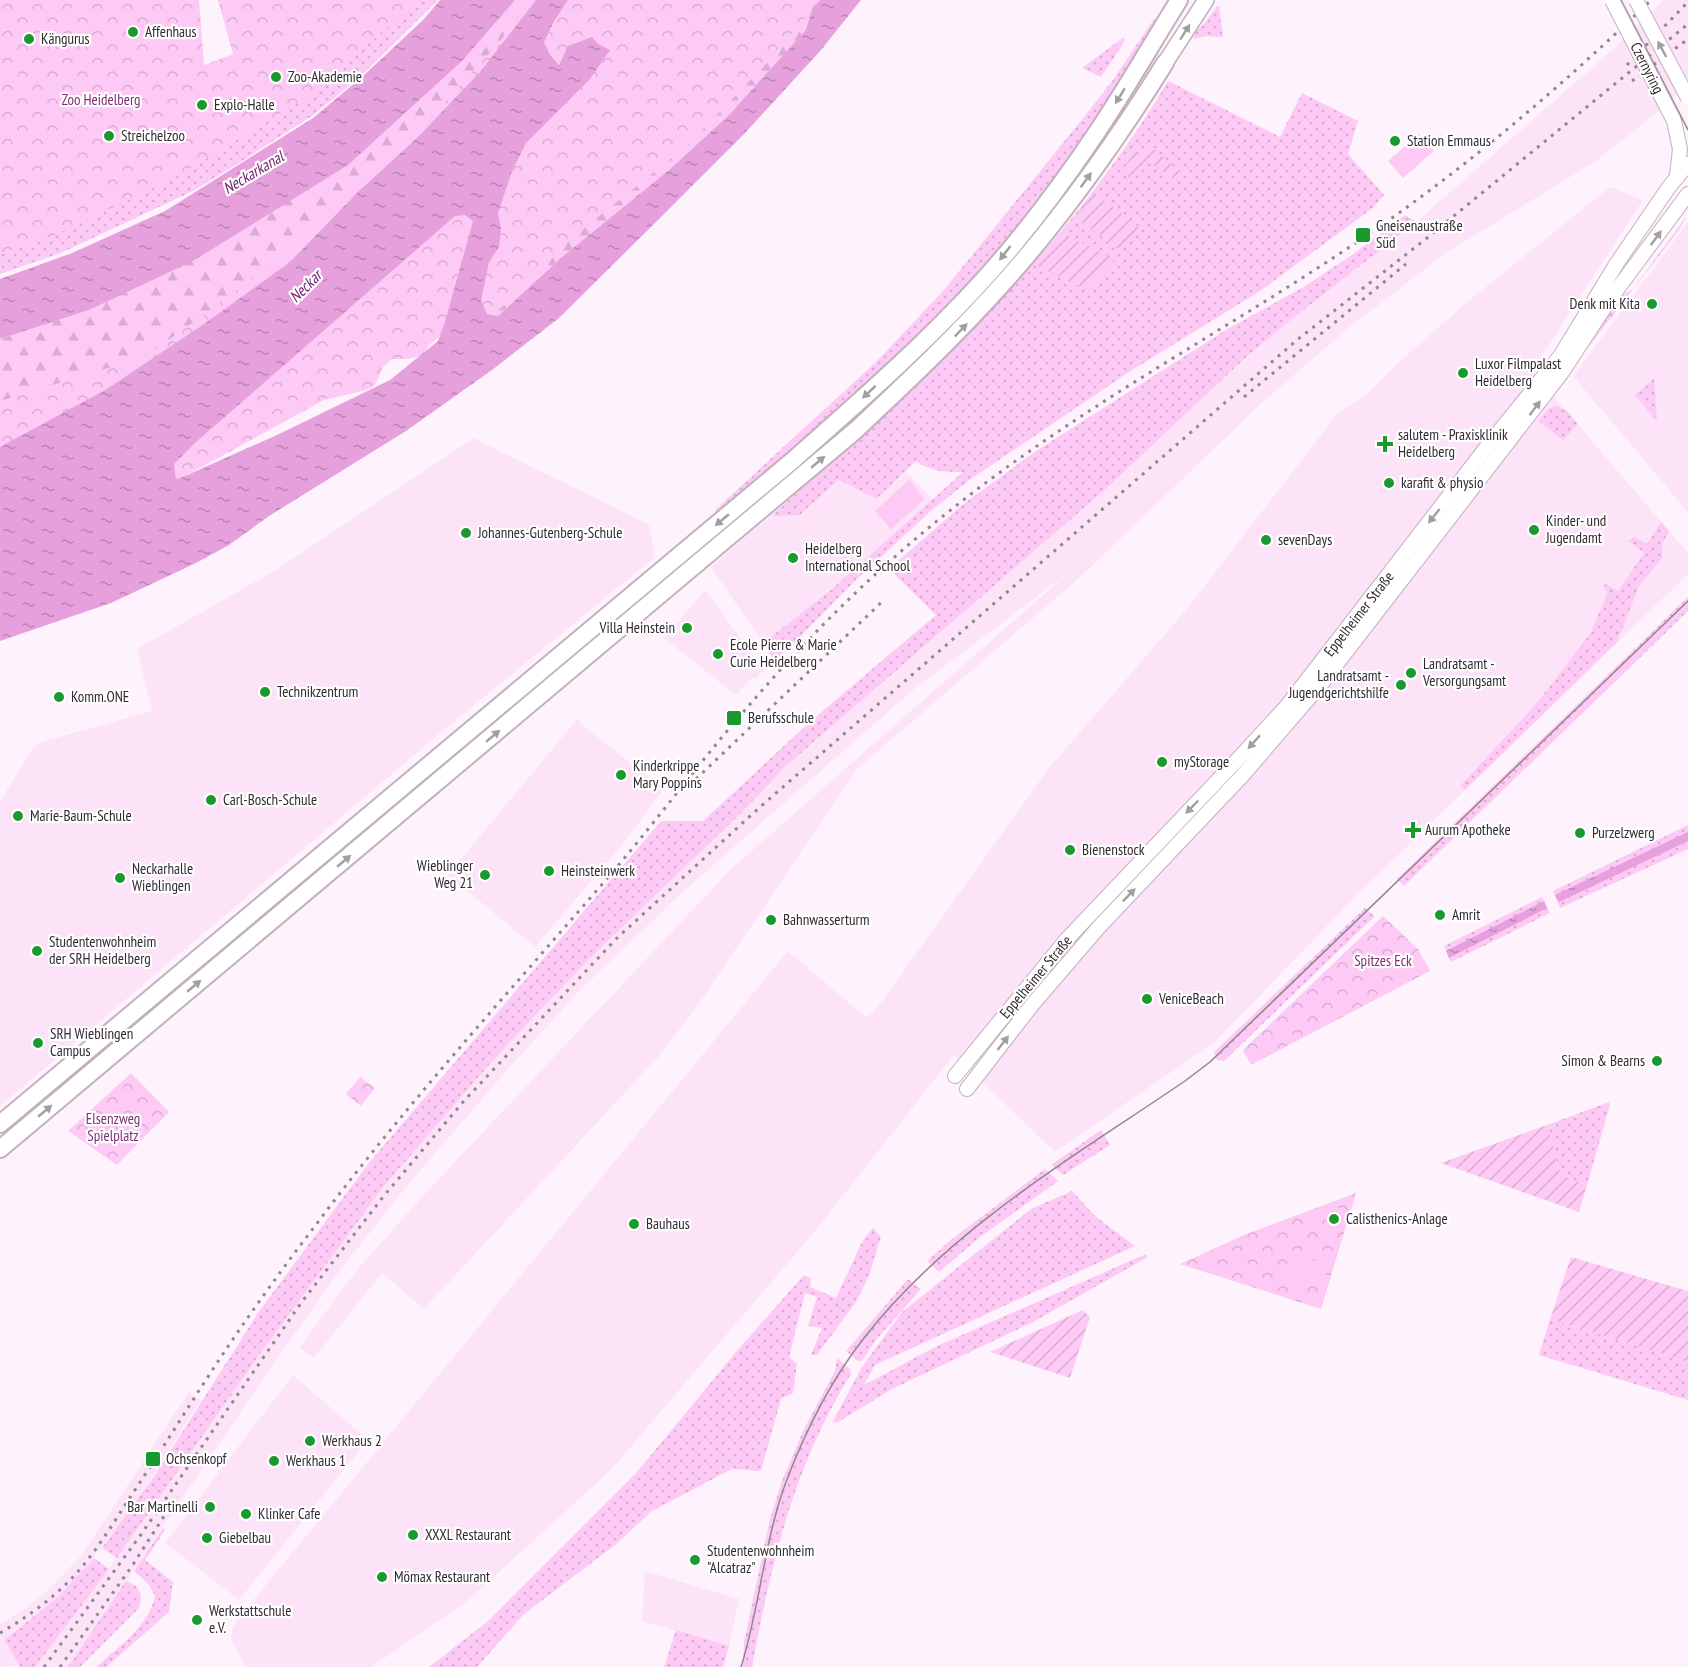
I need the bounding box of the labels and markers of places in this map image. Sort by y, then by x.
place label: Affenhaus [145,22,197,41]
marker: Affenhaus [126,25,140,39]
place label: Kängurus [41,29,90,48]
marker: Kängurus [22,32,36,46]
place label: Zoo-Akademie [288,67,362,86]
marker: Zoo-Akademie [269,70,283,84]
place label: Explo-Halle [214,95,275,114]
marker: Explo-Halle [195,98,209,112]
place label: Streichelzoo [121,126,185,145]
marker: Streichelzoo [102,129,116,143]
place label: Station Emmaus [1407,131,1491,150]
marker: Station Emmaus [1388,134,1402,148]
place label: Gneisenaustraße Süd [1376,216,1463,252]
marker: Gneisenaustraße Süd [1354,226,1372,244]
place label: Denk mit Kita [1570,294,1640,313]
marker: Denk mit Kita [1645,297,1659,311]
place label: Luxor Filmpalast Heidelberg [1475,354,1561,390]
marker: Luxor Filmpalast Heidelberg [1456,366,1470,380]
place label: salutem - Praxisklinik Heidelberg [1398,425,1508,461]
marker: salutem - Praxisklinik Heidelberg [1376,435,1394,453]
place label: karafit & physio [1401,473,1483,492]
marker: karafit & physio [1382,476,1396,490]
place label: Kinder- und Jugendamt [1545,511,1606,547]
place label: Johannes-Gutenberg-Schule [477,523,622,542]
marker: Kinder- und Jugendamt [1527,523,1541,537]
marker: Johannes-Gutenberg-Schule [459,526,473,540]
place label: sevenDays [1278,530,1332,549]
marker: sevenDays [1259,533,1273,547]
place label: Heidelberg International School [805,539,910,575]
marker: Heidelberg International School [786,551,800,565]
place label: Villa Heinstein [598,618,675,637]
marker: Villa Heinstein [680,621,694,635]
place label: Ecole Pierre & Marie Curie Heidelberg [730,635,837,671]
marker: Ecole Pierre & Marie Curie Heidelberg [711,647,725,661]
place label: Landratsamt - Versorgungsamt [1422,654,1506,690]
place label: Landratsamt - Jugendgerichtshilfe [1288,666,1389,702]
marker: Landratsamt - Versorgungsamt [1404,666,1418,680]
marker: Landratsamt - Jugendgerichtshilfe [1394,678,1408,692]
place label: Technikzentrum [277,682,358,701]
marker: Technikzentrum [258,685,272,699]
place label: Komm.ONE [71,687,129,706]
marker: Komm.ONE [52,690,66,704]
place label: Berufsschule [748,708,814,727]
marker: Berufsschule [725,709,743,727]
place label: myStorage [1174,752,1229,771]
marker: myStorage [1155,755,1169,769]
place label: Kinderkrippe Mary Poppins [633,756,702,792]
marker: Kinderkrippe Mary Poppins [614,768,628,782]
place label: Carl-Bosch-Schule [223,790,317,809]
marker: Carl-Bosch-Schule [204,793,218,807]
place label: Marie-Baum-Schule [30,806,132,825]
marker: Marie-Baum-Schule [11,809,25,823]
place label: Aurum Apotheke [1425,820,1511,839]
marker: Aurum Apotheke [1406,823,1420,837]
place label: Purzelzwerg [1592,823,1655,842]
marker: Purzelzwerg [1573,826,1587,840]
place label: Bienenstock [1082,840,1145,859]
marker: Bienenstock [1063,843,1077,857]
place label: Wieblinger Weg 21 [417,856,474,892]
place label: Neckarhalle Wieblingen [132,859,193,895]
place label: Heinsteinwerk [561,861,635,880]
marker: Heinsteinwerk [542,864,556,878]
marker: Wieblinger Weg 21 [478,868,492,882]
marker: Neckarhalle Wieblingen [113,871,127,885]
place label: Amrit [1452,905,1480,924]
marker: Amrit [1433,908,1447,922]
place label: Bahnwasserturm [783,910,869,929]
marker: Bahnwasserturm [764,913,778,927]
place label: Studentenwohnheim der SRH Heidelberg [49,932,156,968]
marker: Studentenwohnheim der SRH Heidelberg [30,944,44,958]
place label: VeniceBeach [1158,989,1224,1008]
marker: VeniceBeach [1140,992,1154,1006]
place label: SRH Wieblingen Campus [50,1024,133,1060]
marker: SRH Wieblingen Campus [31,1036,45,1050]
place label: Simon & Bearns [1561,1051,1645,1070]
marker: Simon & Bearns [1650,1054,1664,1068]
place label: Calisthenics-Anlage [1346,1209,1448,1228]
marker: Calisthenics-Anlage [1327,1212,1341,1226]
place label: Bauhaus [646,1214,690,1233]
marker: Bauhaus [627,1217,641,1231]
place label: Werkhaus 2 [322,1431,382,1450]
marker: Werkhaus 2 [303,1434,317,1448]
place label: Ochsenkopf [166,1449,228,1468]
marker: Ochsenkopf [144,1450,162,1468]
place label: Werkhaus 1 [286,1451,346,1470]
marker: Werkhaus 1 [267,1454,281,1468]
place label: Bar Martinelli [127,1497,198,1516]
marker: Bar Martinelli [203,1500,217,1514]
place label: Klinker Cafe [258,1504,321,1523]
marker: Klinker Cafe [239,1507,253,1521]
place label: XXXL Restaurant [425,1525,511,1544]
place label: Giebelbau [219,1528,271,1547]
marker: XXXL Restaurant [406,1528,420,1542]
marker: Giebelbau [200,1531,214,1545]
place label: Studentenwohnheim "Alcatraz" [707,1541,814,1577]
marker: Studentenwohnheim "Alcatraz" [688,1553,702,1567]
place label: Mömax Restaurant [394,1567,490,1586]
marker: Mömax Restaurant [375,1570,389,1584]
place label: Werkstattschule e.V. [209,1601,291,1637]
marker: Werkstattschule e.V. [190,1613,204,1627]

